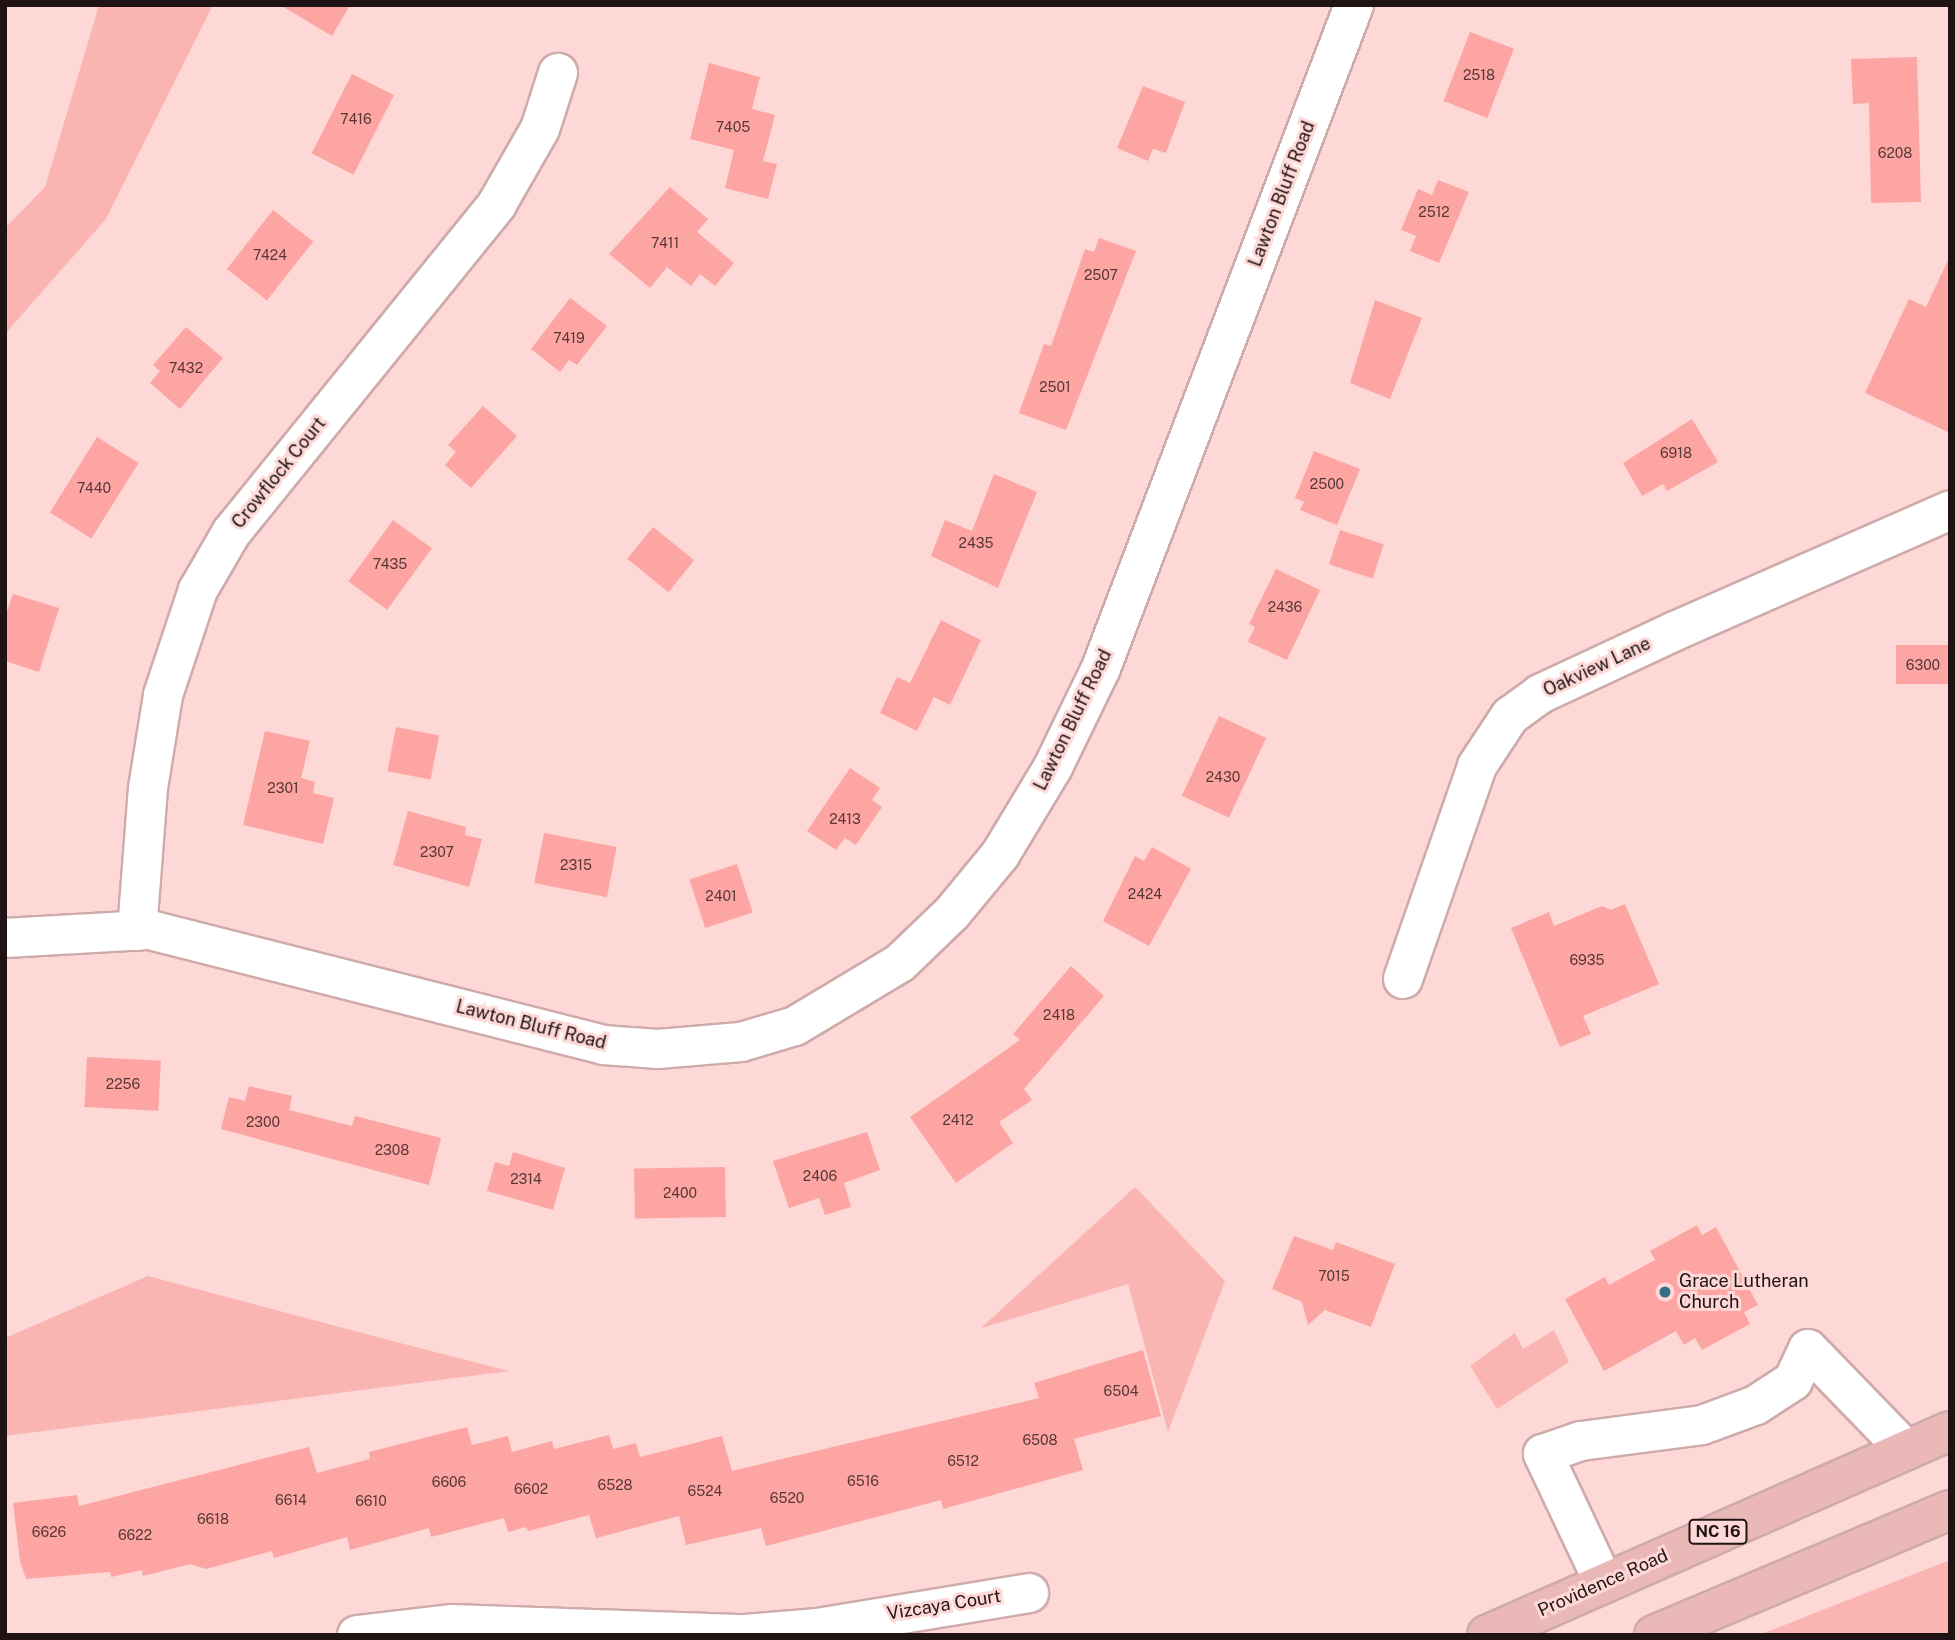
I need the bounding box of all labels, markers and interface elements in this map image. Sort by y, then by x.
house number: 2518 [1463,67,1495,83]
house number: 7416 [340,111,372,127]
street label: Lawton Bluff Road [1244,118,1320,270]
house number: 7405 [716,119,750,135]
house number: 6208 [1878,145,1912,161]
house number: 2512 [1418,204,1450,220]
house number: 7411 [651,235,679,251]
house number: 7424 [253,247,287,263]
house number: 2507 [1084,267,1118,283]
house number: 7419 [553,330,585,346]
house number: 7432 [169,360,203,376]
house number: 2501 [1039,379,1071,395]
street label: Crowflock Court [228,413,330,533]
house number: 6918 [1660,445,1692,461]
house number: 2500 [1310,476,1344,492]
house number: 7440 [77,480,111,496]
house number: 2435 [959,535,993,551]
house number: 7435 [373,556,407,572]
house number: 2436 [1268,599,1302,615]
street label: Oakview Lane [1540,633,1654,701]
street label: Lawton Bluff Road [1030,646,1116,794]
house number: 6300 [1906,657,1940,673]
house number: 2430 [1206,769,1240,785]
house number: 2301 [267,780,299,796]
house number: 2413 [829,811,861,827]
house number: 2307 [420,844,454,860]
house number: 2315 [560,857,592,873]
house number: 2424 [1128,886,1162,902]
house number: 2401 [705,888,737,904]
house number: 6935 [1569,952,1605,968]
street label: Lawton Bluff Road [454,996,608,1054]
house number: 2418 [1043,1007,1075,1023]
house number: 2256 [106,1076,140,1092]
house number: 2412 [942,1112,974,1128]
house number: 2300 [246,1114,280,1130]
house number: 2308 [375,1142,409,1158]
house number: 2406 [803,1168,837,1184]
house number: 2314 [510,1171,542,1187]
house number: 2400 [663,1185,697,1201]
house number: 7015 [1318,1268,1350,1284]
place label: Grace Lutheran Church [1679,1271,1809,1314]
marker: Grace Lutheran Church [1657,1284,1673,1300]
house number: 6504 [1103,1383,1139,1399]
house number: 6508 [1022,1432,1058,1448]
house number: 6512 [947,1453,979,1469]
house number: 6516 [847,1473,879,1489]
house number: 6606 [432,1474,466,1490]
house number: 6528 [597,1477,633,1493]
house number: 6602 [514,1481,548,1497]
house number: 6524 [688,1483,722,1499]
house number: 6520 [770,1490,804,1506]
house number: 6614 [275,1492,307,1508]
house number: 6610 [355,1493,387,1509]
house number: 6618 [197,1511,229,1527]
road number: NC 16 [1688,1520,1748,1544]
house number: 6626 [32,1524,66,1540]
house number: 6622 [118,1527,152,1543]
street label: Providence Road [1535,1545,1671,1621]
street label: Vizcaya Court [885,1585,1003,1625]

